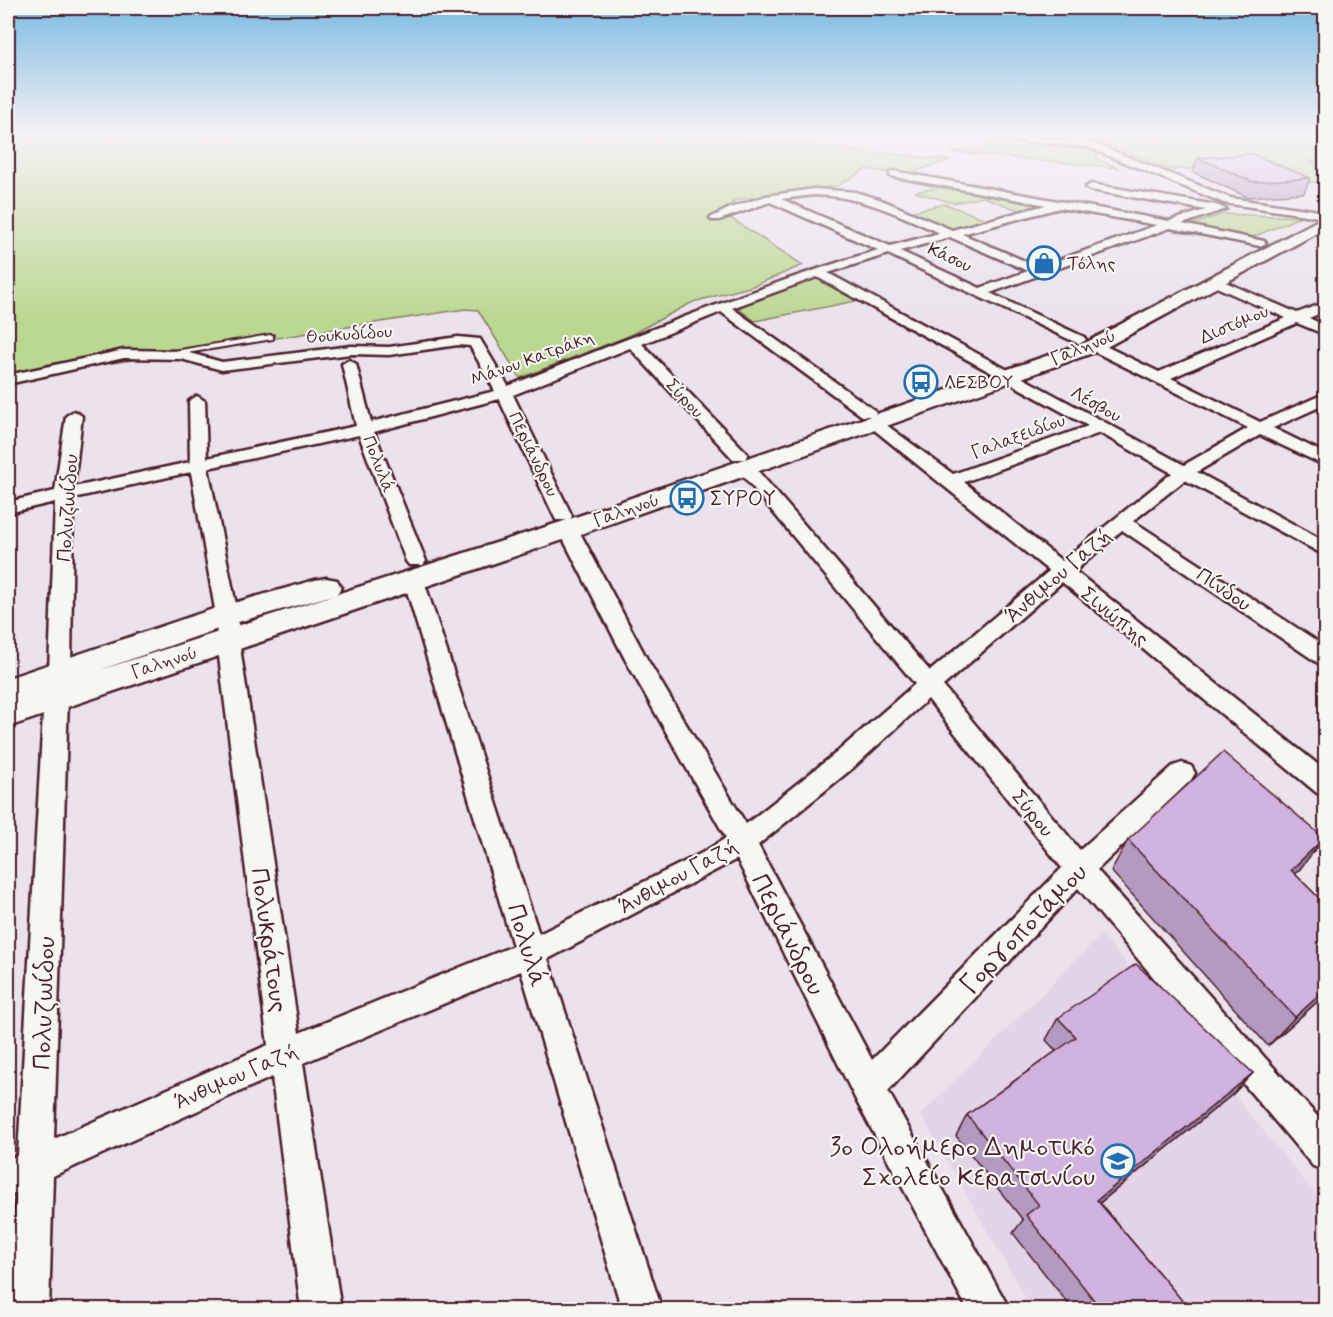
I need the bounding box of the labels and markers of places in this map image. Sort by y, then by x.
shop icon: Τόλης [1026,245,1062,281]
place label: Τόλης [1067,252,1116,276]
bus stop icon: ΛΕΣΒΟΥ [903,364,939,400]
place label: ΛΕΣΒΟΥ [944,371,1013,395]
bus stop icon: ΣΥΡΟΥ [669,480,705,516]
place label: ΣΥΡΟΥ [710,485,776,513]
place label: 3ο Ολοήμερο Δημοτικό Σχολείο Κερατσινίου [830,1131,1095,1195]
school or university icon: 3ο Ολοήμερο Δημοτικό Σχολείο Κερατσινίου [1100,1143,1136,1179]

